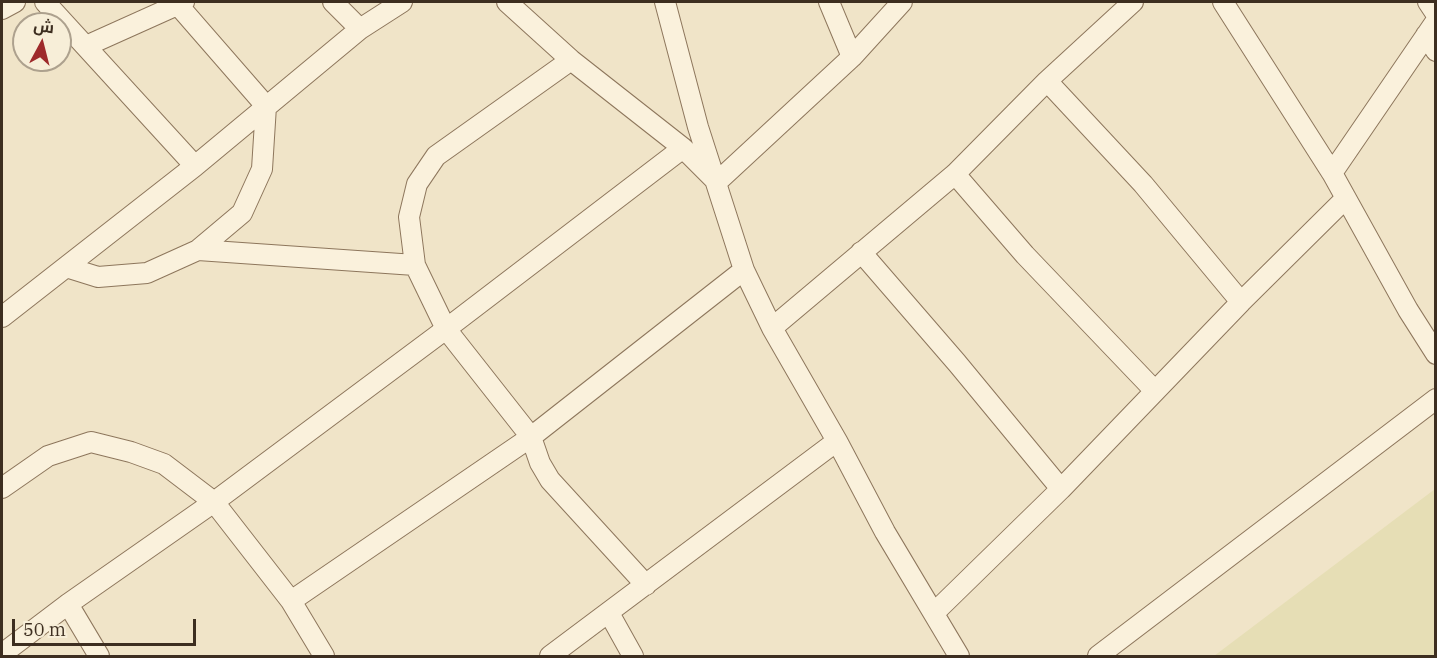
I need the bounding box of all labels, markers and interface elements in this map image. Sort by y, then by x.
north arrow [12,12,72,72]
text: ش [33,15,55,37]
scale bar [15,607,200,645]
text: 50 m [23,618,66,641]

